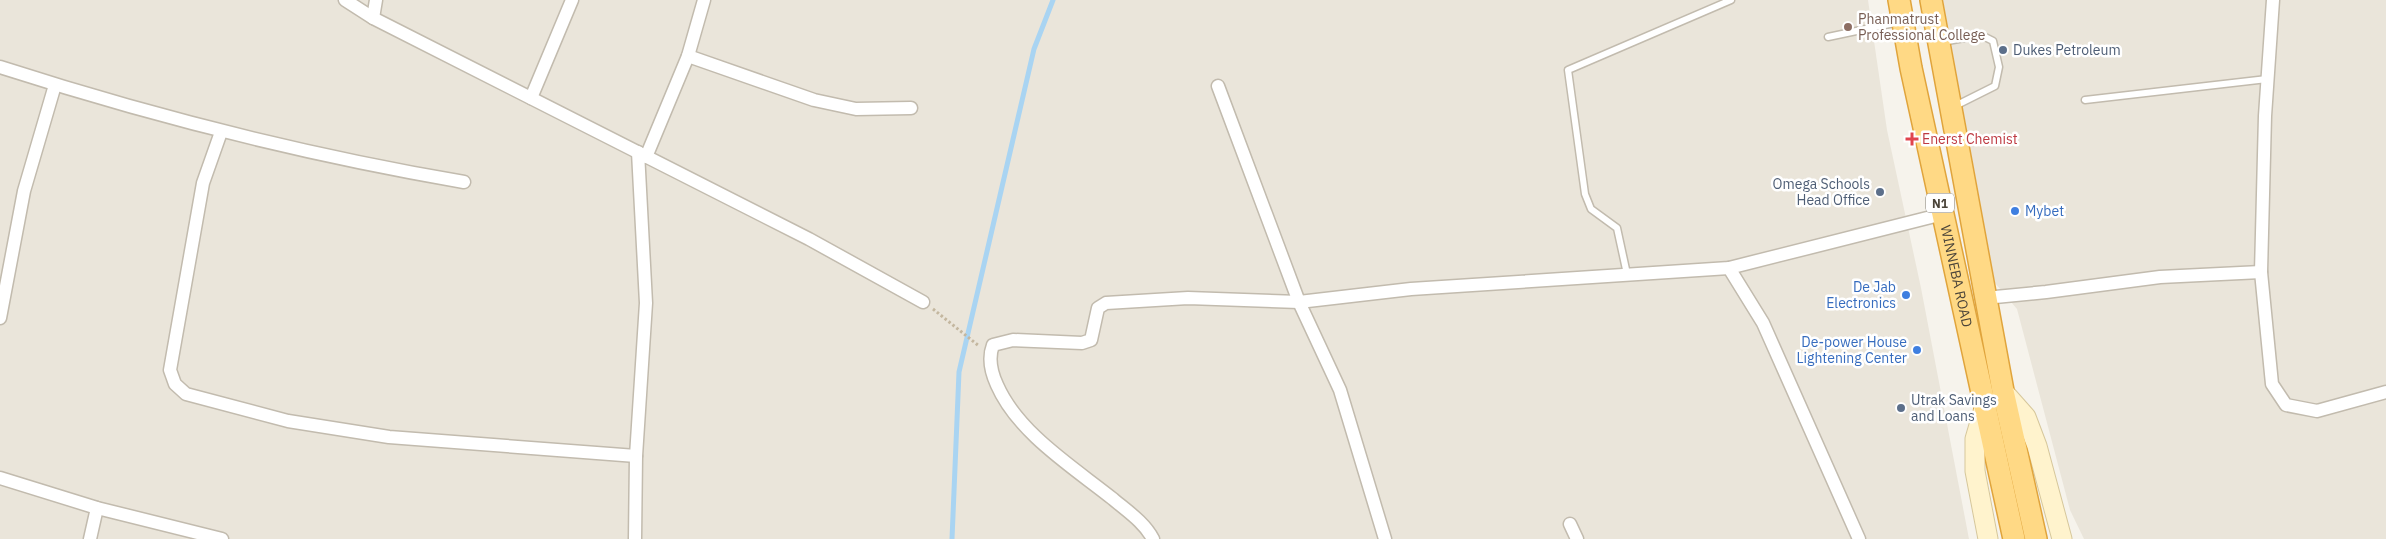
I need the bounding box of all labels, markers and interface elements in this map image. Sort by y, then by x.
place label: Phanmatrust Professional College [1858,10,1986,44]
marker: Phanmatrust Professional College [1842,21,1854,33]
place label: Dukes Petroleum [2013,41,2121,59]
marker: Dukes Petroleum [1997,44,2009,56]
place label: Enerst Chemist [1922,130,2018,148]
marker: Enerst Chemist [1906,133,1918,145]
place label: Omega Schools Head Office [1773,175,1870,209]
marker: Omega Schools Head Office [1874,186,1886,198]
road number: N1 [1926,194,1954,212]
place label: Mybet [2025,202,2064,220]
marker: Mybet [2009,205,2021,217]
street label: WINNEBA ROAD [1937,223,1976,329]
place label: De Jab Electronics [1826,278,1896,312]
marker: De Jab Electronics [1900,289,1912,301]
place label: De-power House Lightening Center [1796,333,1907,367]
marker: De-power House Lightening Center [1911,344,1923,356]
place label: Utrak Savings and Loans [1911,391,1997,425]
marker: Utrak Savings and Loans [1895,402,1907,414]

